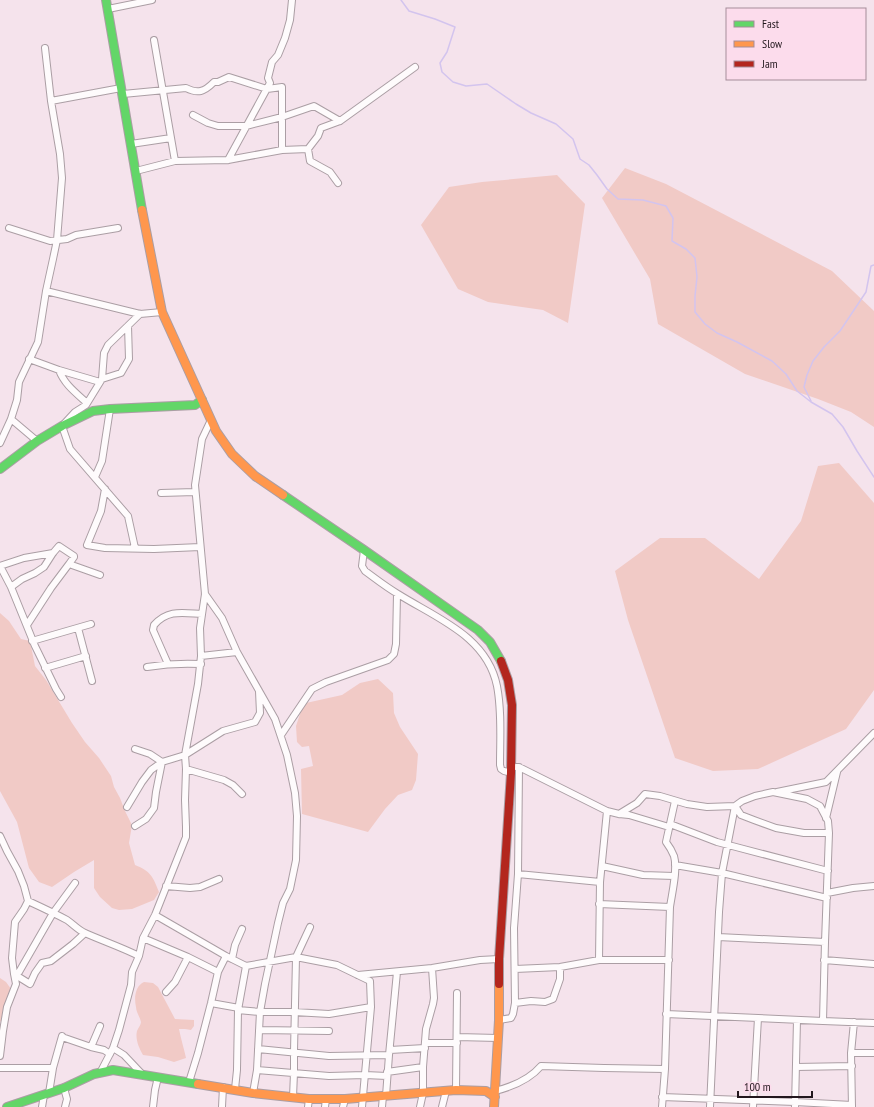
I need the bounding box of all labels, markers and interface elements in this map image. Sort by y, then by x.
legend [726,8,866,80]
text: Fast [762,16,780,31]
text: Slow [762,36,783,51]
text: Jam [761,56,778,71]
scale bar [738,1073,812,1099]
text: 100 m [744,1079,771,1094]

